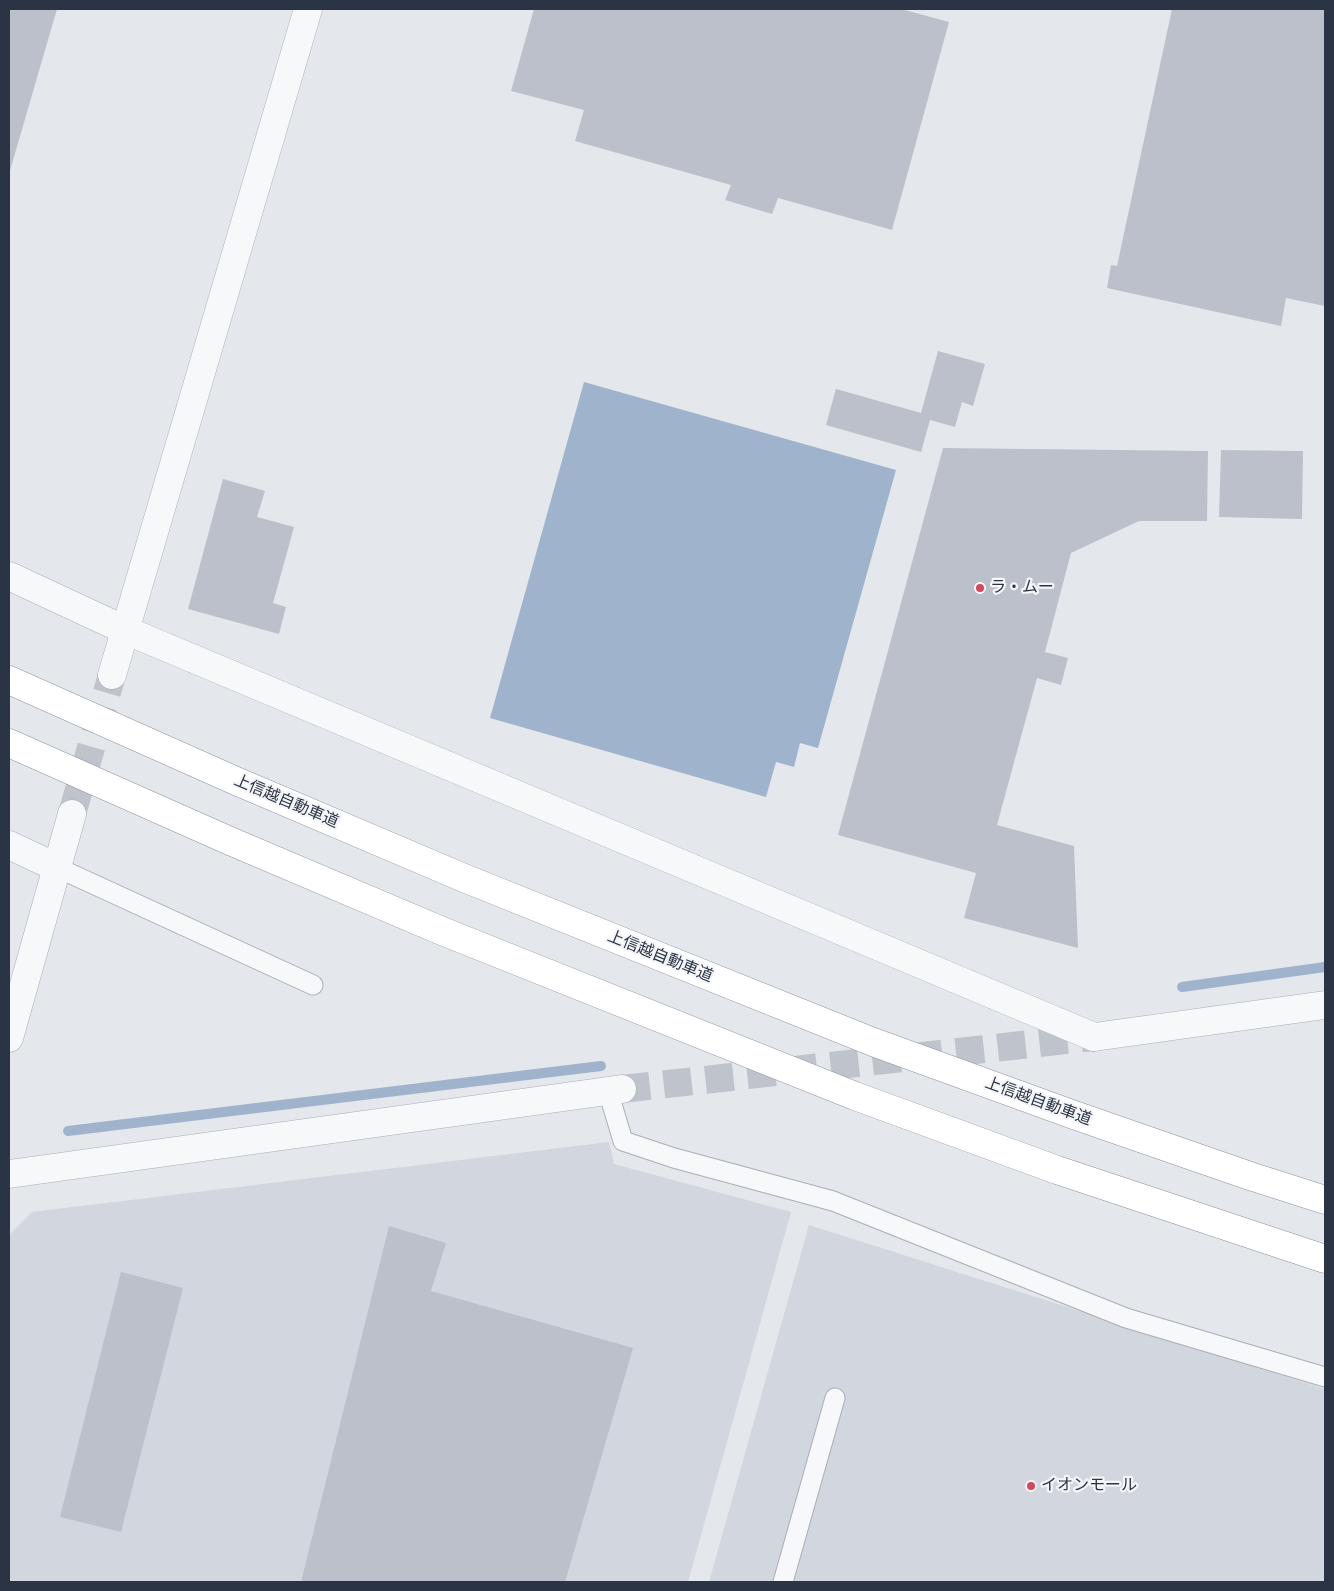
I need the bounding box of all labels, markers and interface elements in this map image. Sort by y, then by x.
place label: ラ・ムー [990,578,1054,598]
marker: ラ・ムー [974,582,986,594]
street label: 上信越自動車道 [231,771,341,833]
street label: 上信越自動車道 [604,927,716,987]
street label: 上信越自動車道 [982,1074,1094,1130]
place label: イオンモール [1041,1476,1137,1496]
marker: イオンモール [1025,1480,1037,1492]

